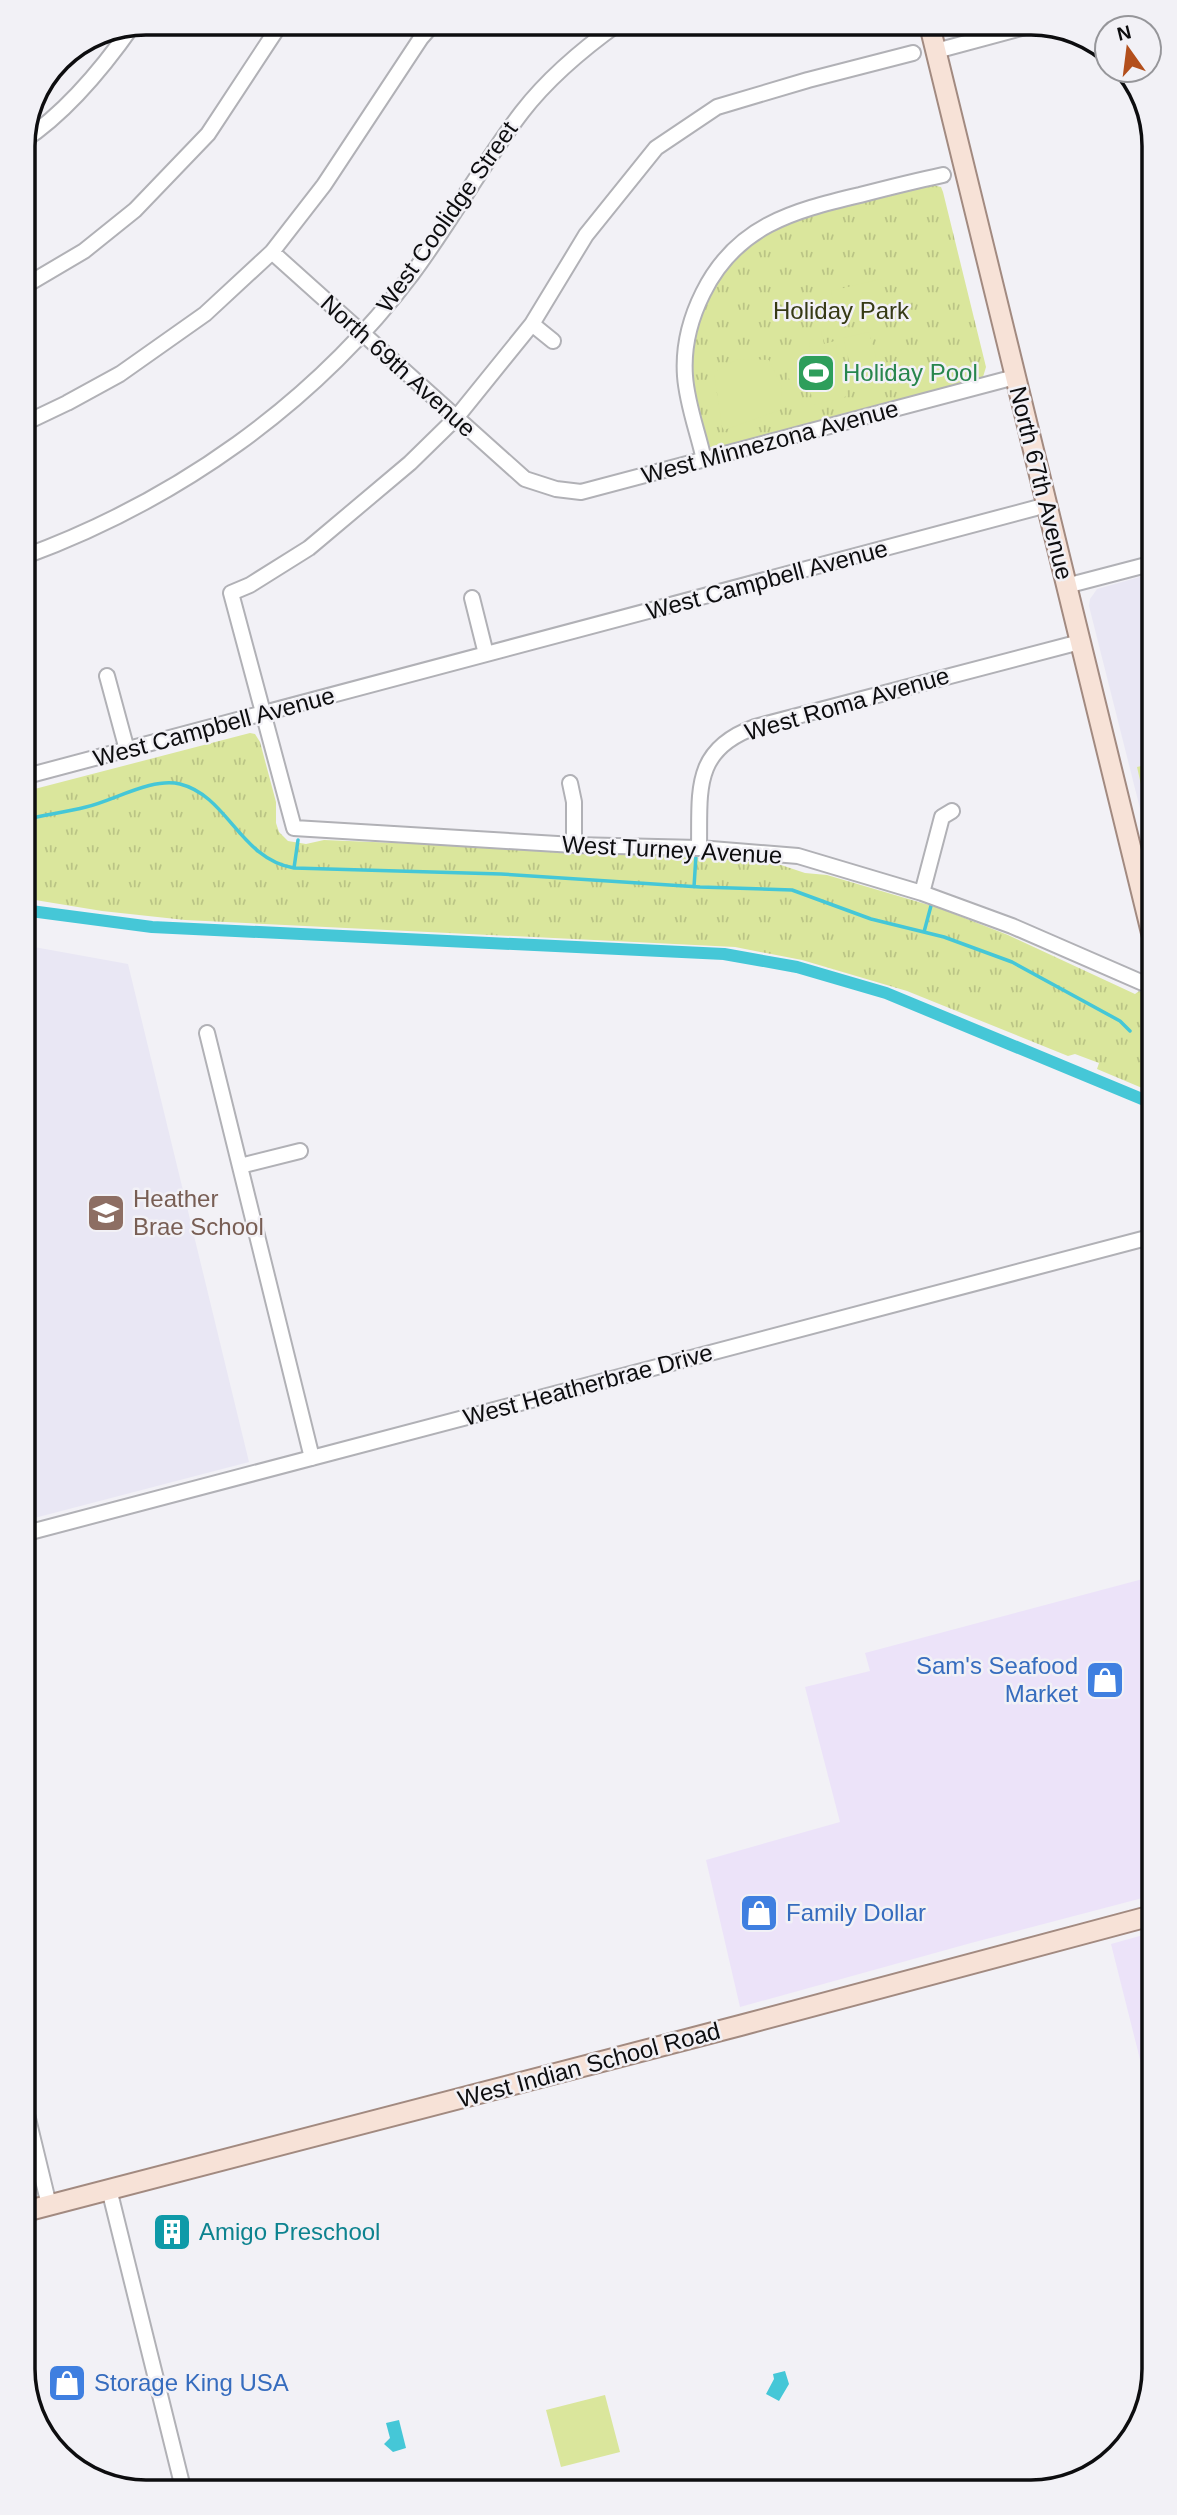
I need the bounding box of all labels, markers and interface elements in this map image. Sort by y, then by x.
north arrow [1093,14,1163,84]
text: N [1115,21,1133,45]
street label: West Coolidge Street [371,116,523,317]
street label: North 69th Avenue [316,289,481,442]
park label: Holiday Park [773,297,910,324]
sports icon: Holiday Pool [795,352,837,394]
place label: Holiday Pool [843,359,978,386]
street label: North 67th Avenue [1004,383,1079,582]
street label: West Minnezona Avenue [639,394,901,489]
street label: West Campbell Avenue [643,534,890,625]
street label: West Roma Avenue [742,661,952,746]
street label: West Campbell Avenue [90,681,337,772]
street label: West Turney Avenue [561,830,783,869]
place label: Heather Brae School [133,1185,264,1240]
school or university icon: Heather Brae School [85,1192,127,1234]
street label: West Heatherbrae Drive [460,1338,715,1431]
place label: Sam's Seafood Market [916,1652,1078,1707]
shop icon: Sam's Seafood Market [1084,1659,1126,1701]
shop icon: Family Dollar [738,1892,780,1934]
place label: Family Dollar [786,1899,926,1926]
street label: West Indian School Road [455,2016,723,2113]
building icon: Amigo Preschool [151,2211,193,2253]
place label: Amigo Preschool [199,2218,380,2245]
shop icon: Storage King USA [46,2362,88,2404]
place label: Storage King USA [94,2369,289,2396]

